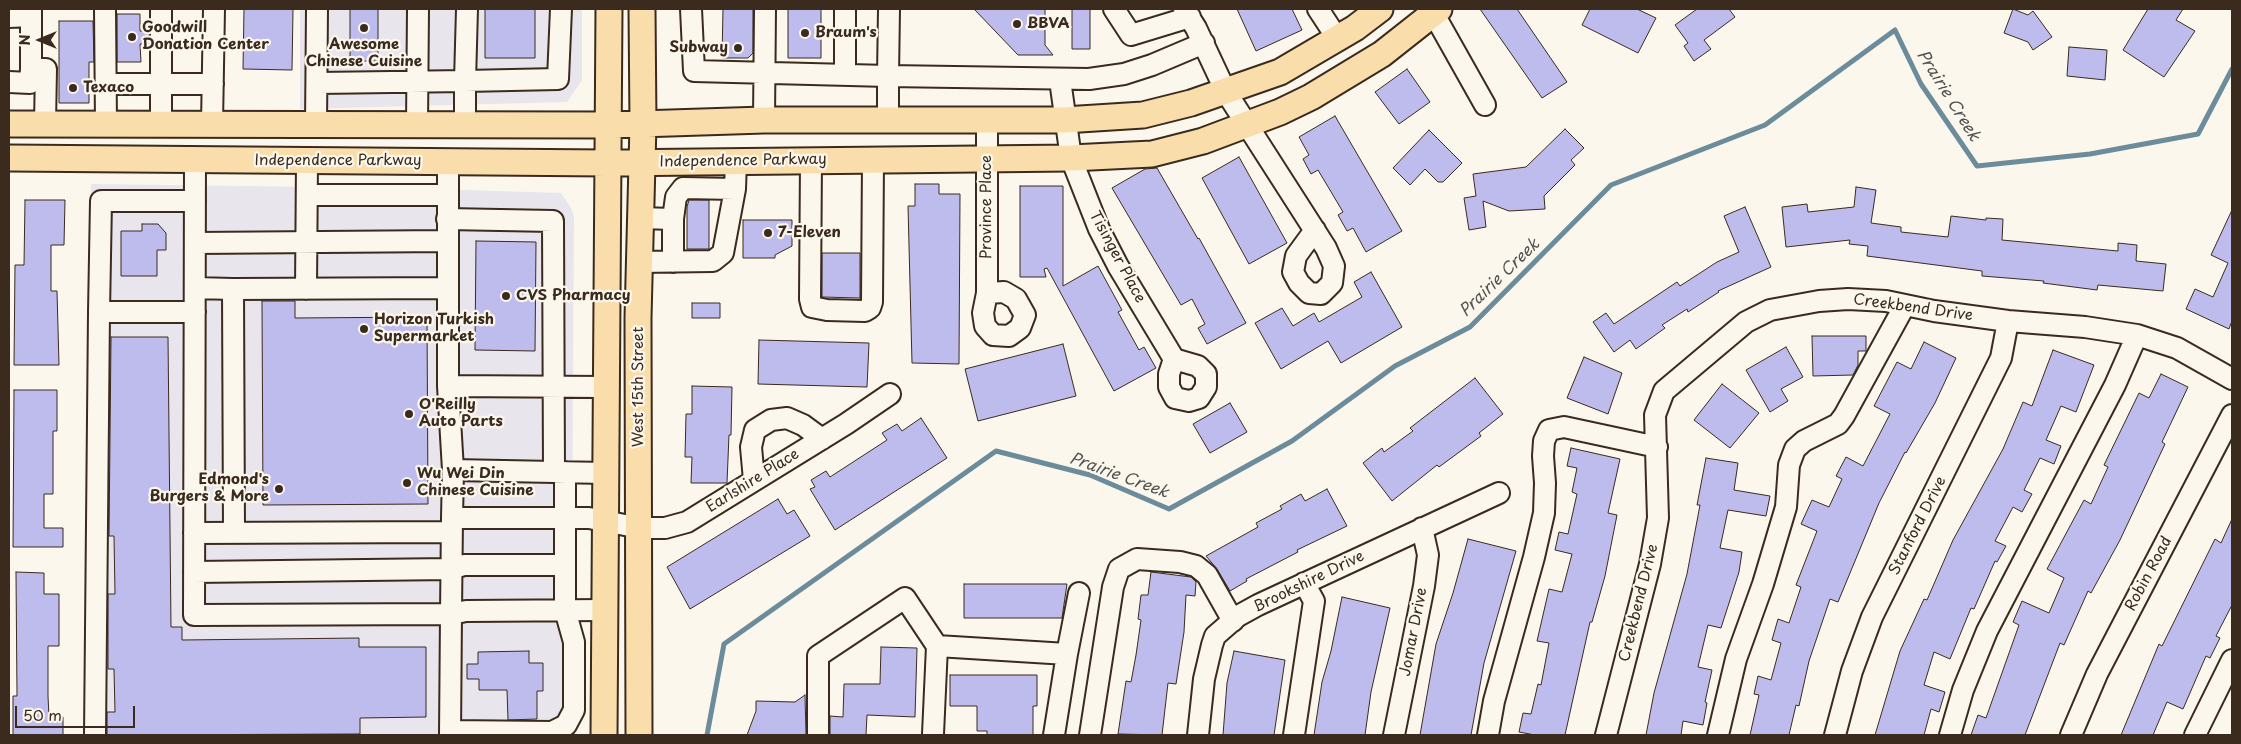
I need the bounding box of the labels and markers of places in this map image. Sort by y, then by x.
place label: BBVA [1027,15,1070,33]
marker: BBVA [1011,18,1023,30]
place label: Goodwill Donation Center [142,19,269,54]
marker: Awesome Chinese Cuisine [358,22,370,34]
place label: Braum's [815,24,877,42]
marker: Braum's [799,27,811,39]
marker: Goodwill Donation Center [126,31,138,43]
place label: Awesome Chinese Cuisine [306,36,422,71]
place label: Subway [669,39,728,57]
marker: Subway [732,42,744,54]
place label: Texaco [83,79,134,97]
marker: Texaco [67,82,79,94]
place label: 7-Eleven [778,224,841,242]
marker: 7-Eleven [762,227,774,239]
place label: CVS Pharmacy [516,287,631,305]
marker: CVS Pharmacy [500,290,512,302]
place label: Horizon Turkish Supermarket [374,311,494,346]
marker: Horizon Turkish Supermarket [358,323,370,335]
place label: O'Reilly Auto Parts [419,396,503,431]
marker: O'Reilly Auto Parts [403,408,415,420]
place label: Wu Wei Din Chinese Cuisine [417,465,534,500]
place label: Edmond's Burgers & More [149,471,269,506]
marker: Wu Wei Din Chinese Cuisine [401,477,413,489]
marker: Edmond's Burgers & More [273,483,285,495]

